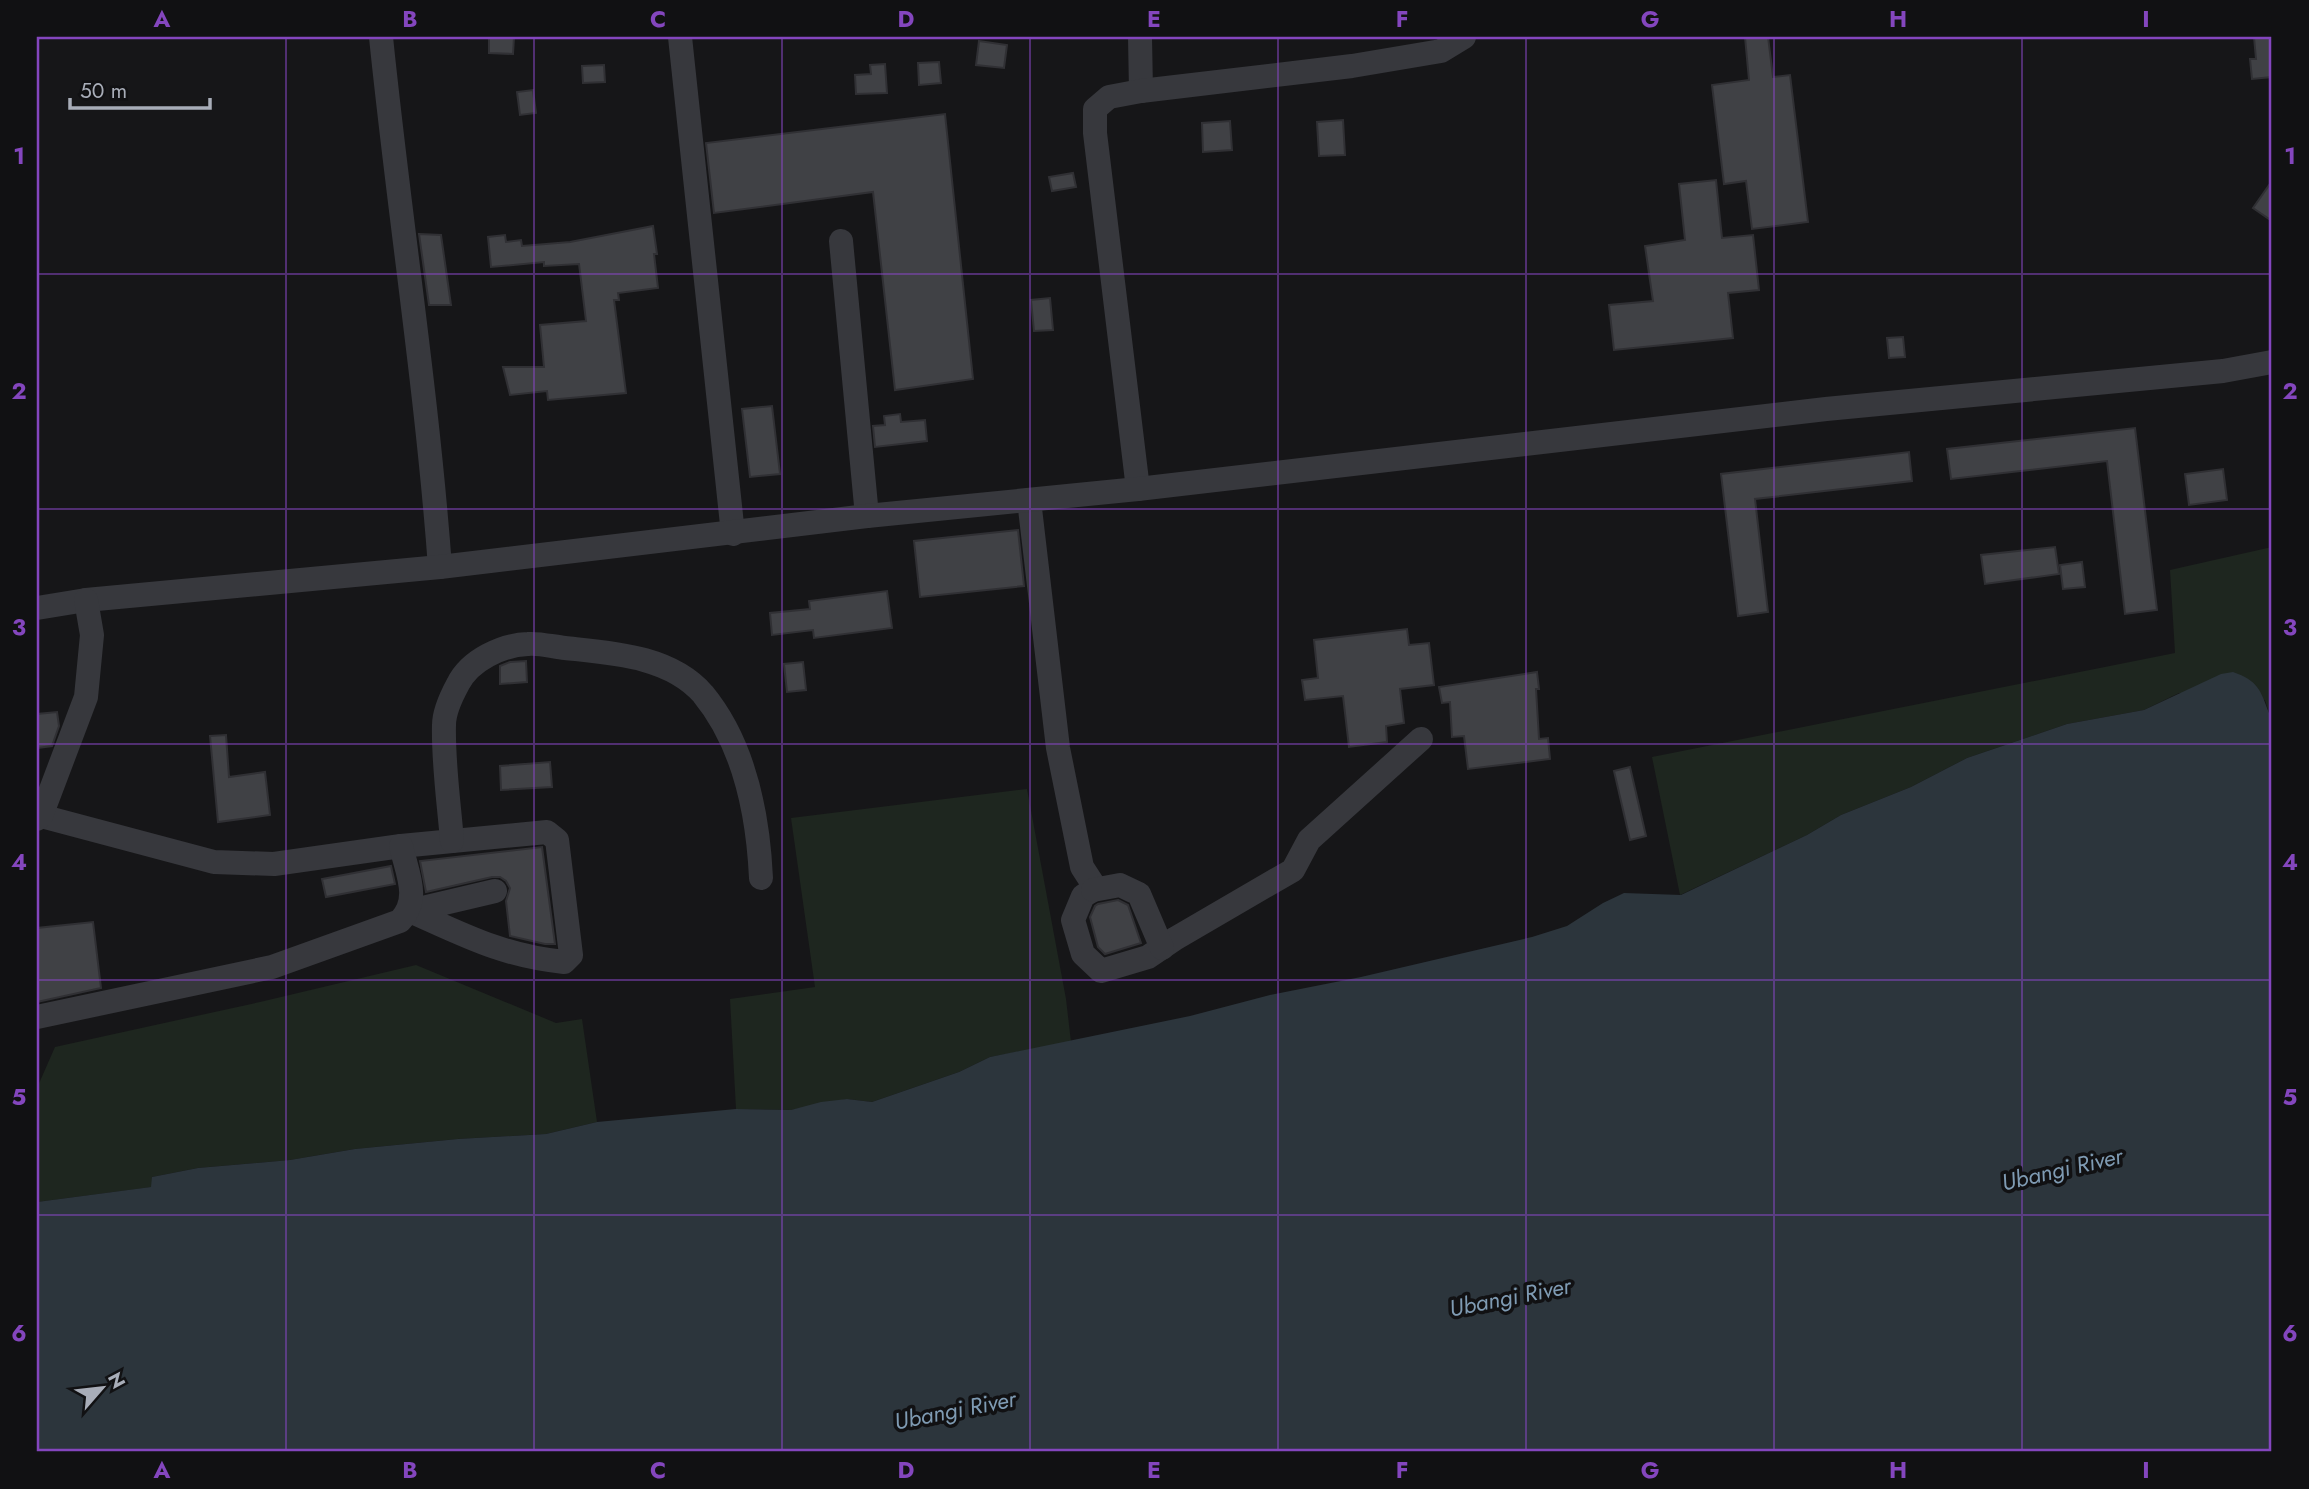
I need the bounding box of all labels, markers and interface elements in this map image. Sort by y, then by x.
text: A [153,2,171,36]
text: B [402,2,418,36]
text: C [650,2,666,36]
text: D [898,2,915,36]
text: E [1147,2,1161,36]
text: F [1396,2,1408,36]
text: G [1641,2,1659,36]
text: H [1889,2,1907,36]
text: I [2142,2,2150,36]
scale bar [70,66,210,110]
text: 50 m [80,76,127,106]
text: 1 [13,139,25,173]
text: 1 [2284,139,2296,173]
text: 2 [11,374,27,408]
text: 2 [2282,374,2298,408]
text: 3 [12,610,26,644]
text: 3 [2283,610,2297,644]
text: 4 [11,845,27,879]
text: 4 [2282,845,2298,879]
text: 5 [12,1080,26,1114]
text: 5 [2283,1080,2297,1114]
water label: Ubangi River [1998,1138,2127,1199]
water label: Ubangi River [1446,1268,1575,1325]
text: 6 [11,1316,27,1350]
text: 6 [2282,1316,2298,1350]
north arrow [66,1352,136,1422]
text: N [101,1367,132,1393]
water label: Ubangi River [891,1381,1020,1438]
text: A [153,1453,171,1487]
text: B [402,1453,418,1487]
text: C [650,1453,666,1487]
text: D [898,1453,915,1487]
text: E [1147,1453,1161,1487]
text: F [1396,1453,1408,1487]
text: G [1641,1453,1659,1487]
text: H [1889,1453,1907,1487]
text: I [2142,1453,2150,1487]

